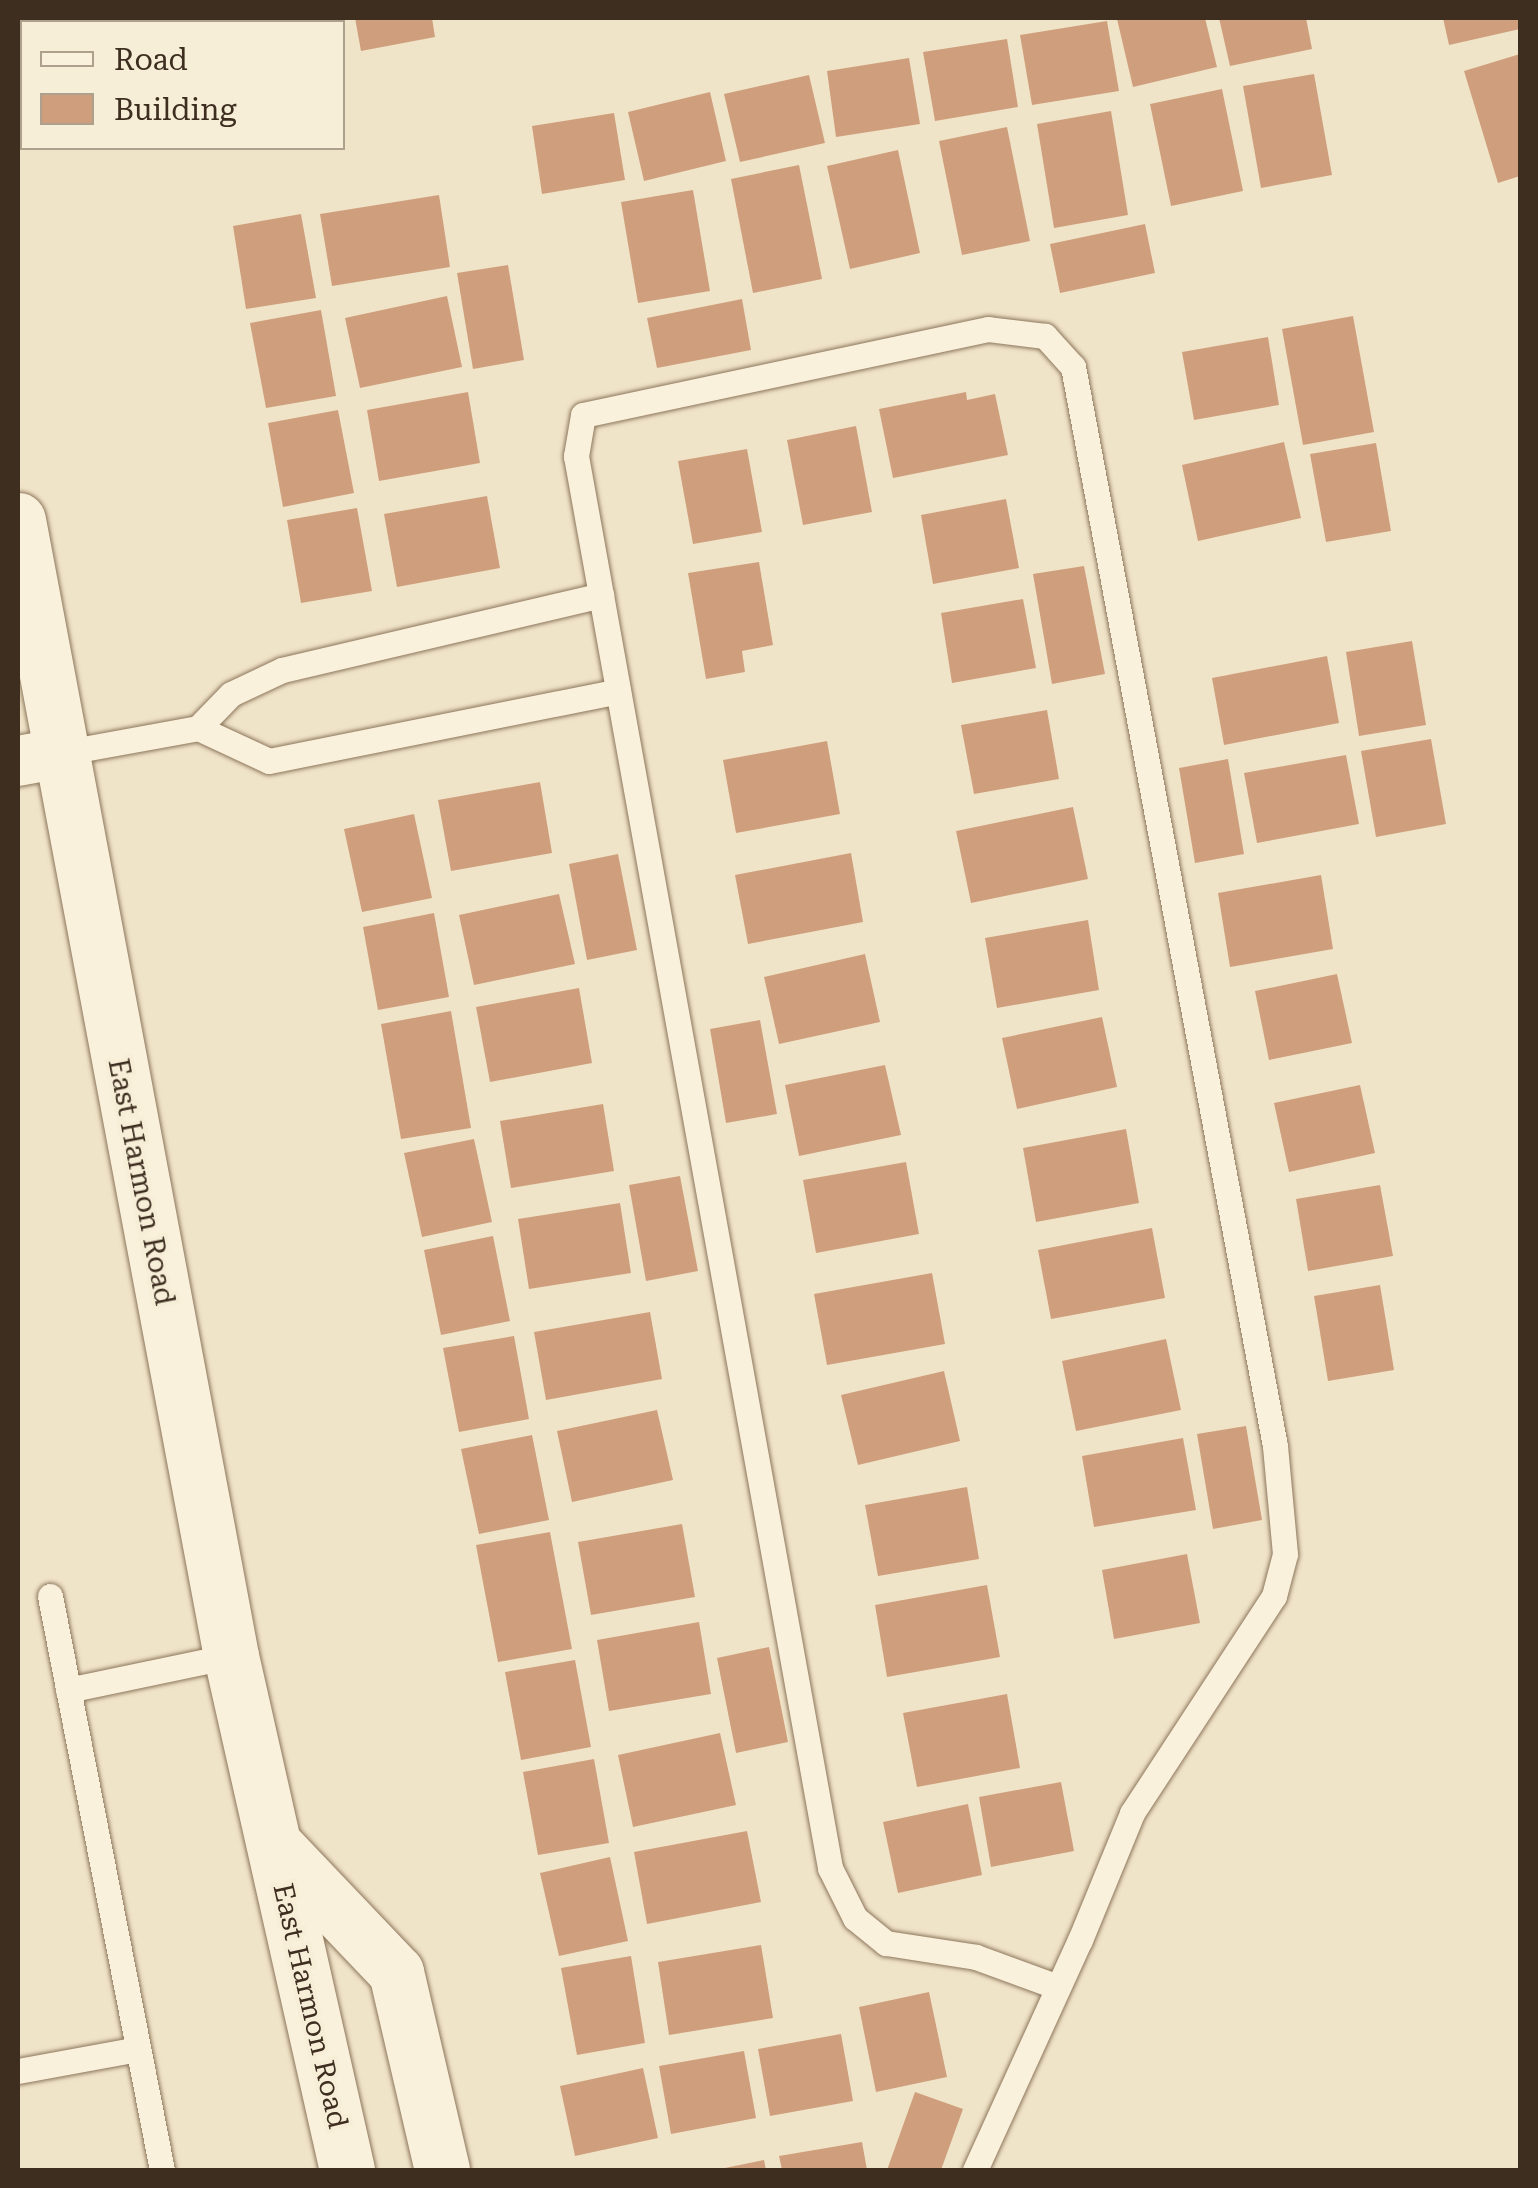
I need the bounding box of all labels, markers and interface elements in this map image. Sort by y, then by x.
legend [20,20,345,150]
text: Road [114,42,188,77]
text: Building [114,92,237,127]
street label: East Harmon Road [101,1056,181,1308]
street label: East Harmon Road [265,1880,355,2132]

